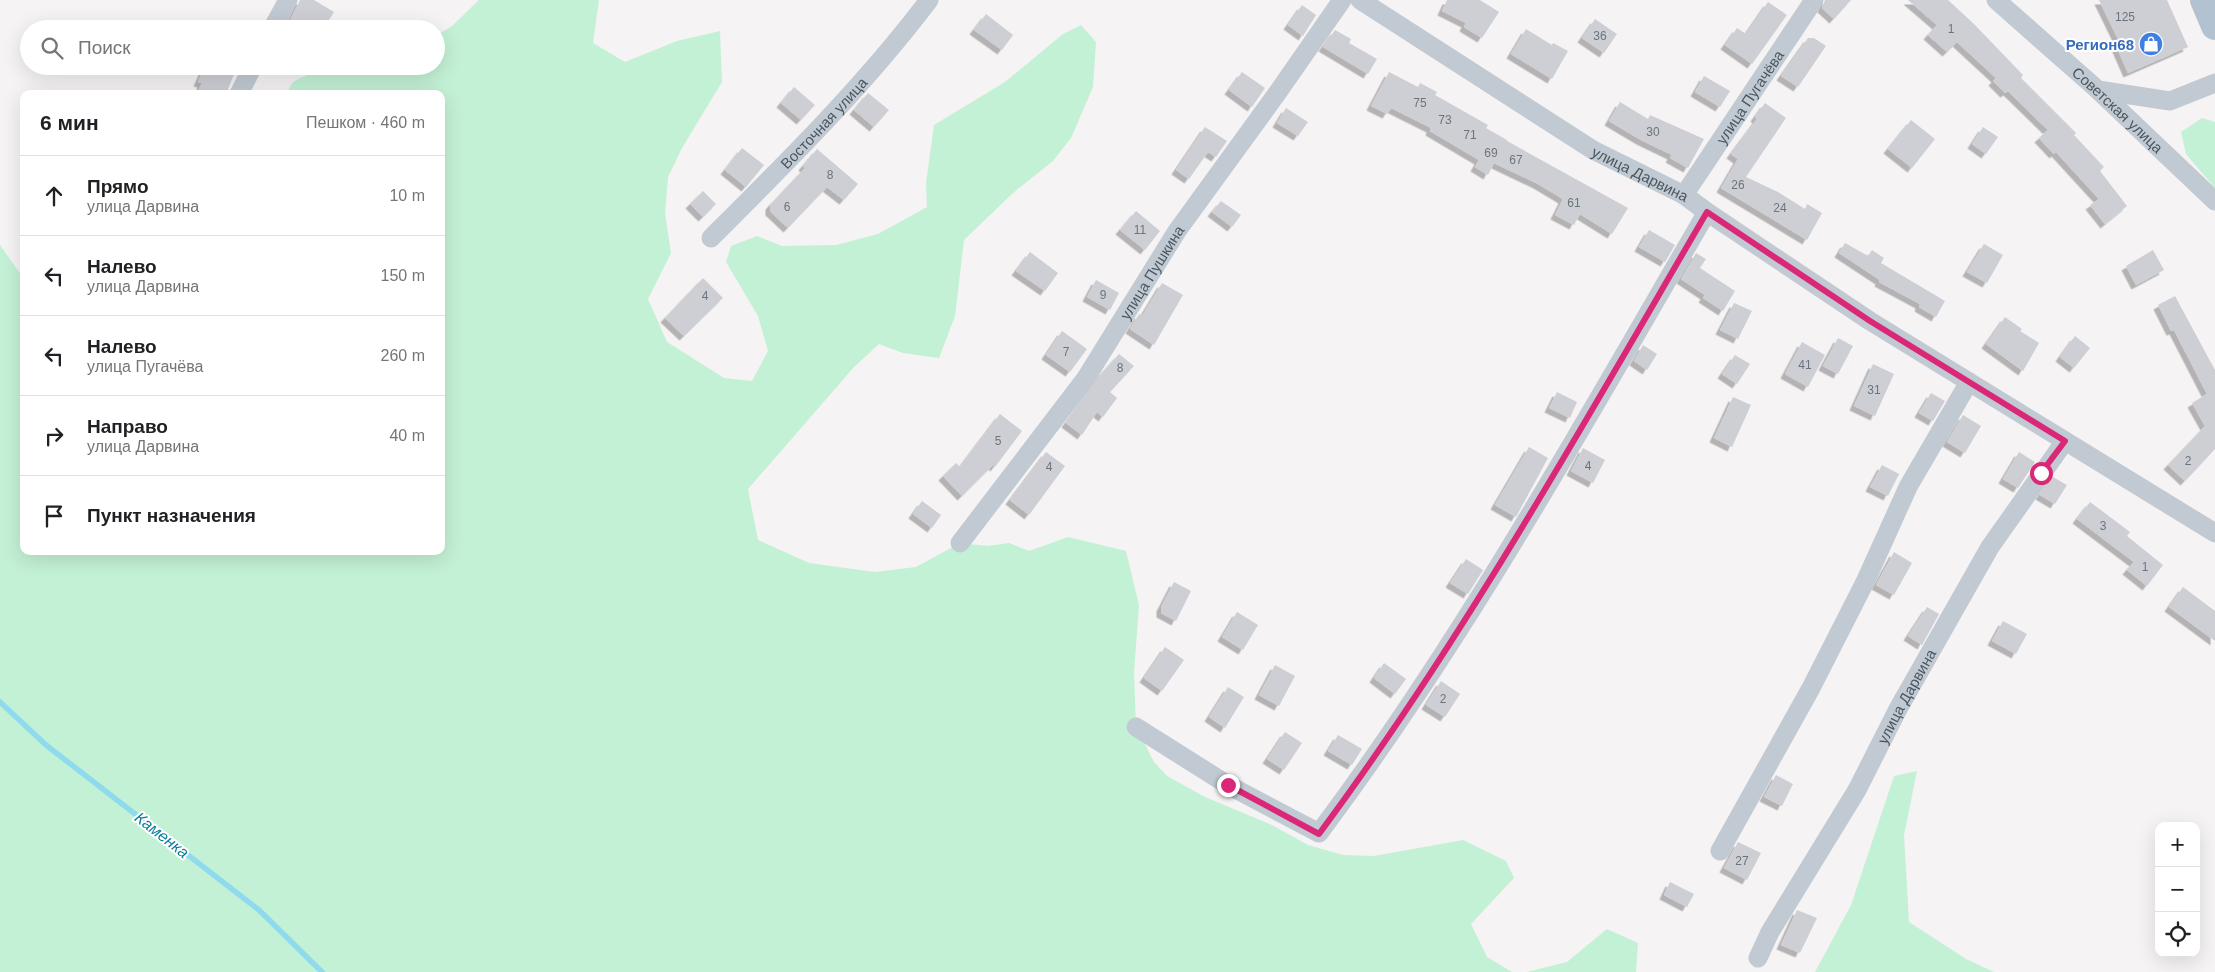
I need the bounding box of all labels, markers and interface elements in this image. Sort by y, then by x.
house number: 125 [2115,10,2135,24]
search box [20,20,445,75]
house number: 1 [1948,22,1955,36]
house number: 36 [1593,29,1607,43]
shop icon: Регион68 [2138,31,2164,57]
icon: search [38,34,66,62]
place label: Регион68 [2066,36,2134,53]
text: Поиск [78,37,131,58]
street label: улица Пугачёва [1712,46,1787,147]
street label: Советская улица [2069,63,2167,156]
street label: Восточная улица [777,73,871,172]
house number: 75 [1413,96,1427,110]
text: 6 мин [40,111,99,134]
house number: 73 [1438,113,1452,127]
text: Пешком · 460 m [306,114,425,131]
house number: 30 [1646,125,1660,139]
house number: 71 [1463,128,1477,142]
street label: улица Дарвина [1589,142,1692,205]
house number: 69 [1484,146,1498,160]
house number: 67 [1509,153,1523,167]
house number: 8 [827,168,834,182]
text: Прямо [87,176,149,197]
house number: 26 [1731,178,1745,192]
icon: ahead [40,182,68,210]
text: 10 m [389,187,425,204]
house number: 61 [1567,196,1581,210]
text: улица Дарвина [87,198,199,215]
house number: 6 [784,200,791,214]
house number: 24 [1773,201,1787,215]
street label: улица Пушкина [1116,221,1187,322]
house number: 11 [1134,223,1147,237]
text: Налево [87,256,157,277]
icon: left [40,262,68,290]
text: 150 m [381,267,425,284]
text: улица Дарвина [87,278,199,295]
house number: 9 [1100,288,1107,302]
house number: 4 [702,289,709,303]
text: Налево [87,336,157,357]
icon: left [40,342,68,370]
house number: 7 [1063,345,1070,359]
text: 260 m [381,347,425,364]
text: улица Пугачёва [87,358,203,375]
house number: 41 [1798,358,1812,372]
house number: 8 [1117,361,1124,375]
house number: 31 [1867,383,1881,397]
text: Направо [87,416,168,437]
icon: right [40,422,68,450]
text: 40 m [389,427,425,444]
house number: 5 [995,434,1002,448]
text: улица Дарвина [87,438,199,455]
house number: 2 [2185,454,2192,468]
house number: 4 [1585,459,1592,473]
house number: 4 [1046,460,1053,474]
route start [2030,462,2053,485]
icon: arrive [40,502,68,530]
text: Пункт назначения [87,505,256,526]
house number: 3 [2100,519,2107,533]
house number: 1 [2142,560,2149,574]
street label: улица Дарвина [1873,645,1939,746]
house number: 2 [1440,692,1447,706]
route end [1217,774,1240,797]
water label: Каменка [132,809,192,861]
map controls [2155,822,2200,957]
button: + [2155,822,2200,867]
house number: 27 [1735,854,1749,868]
button: − [2155,867,2200,912]
button: locate [2155,912,2200,957]

